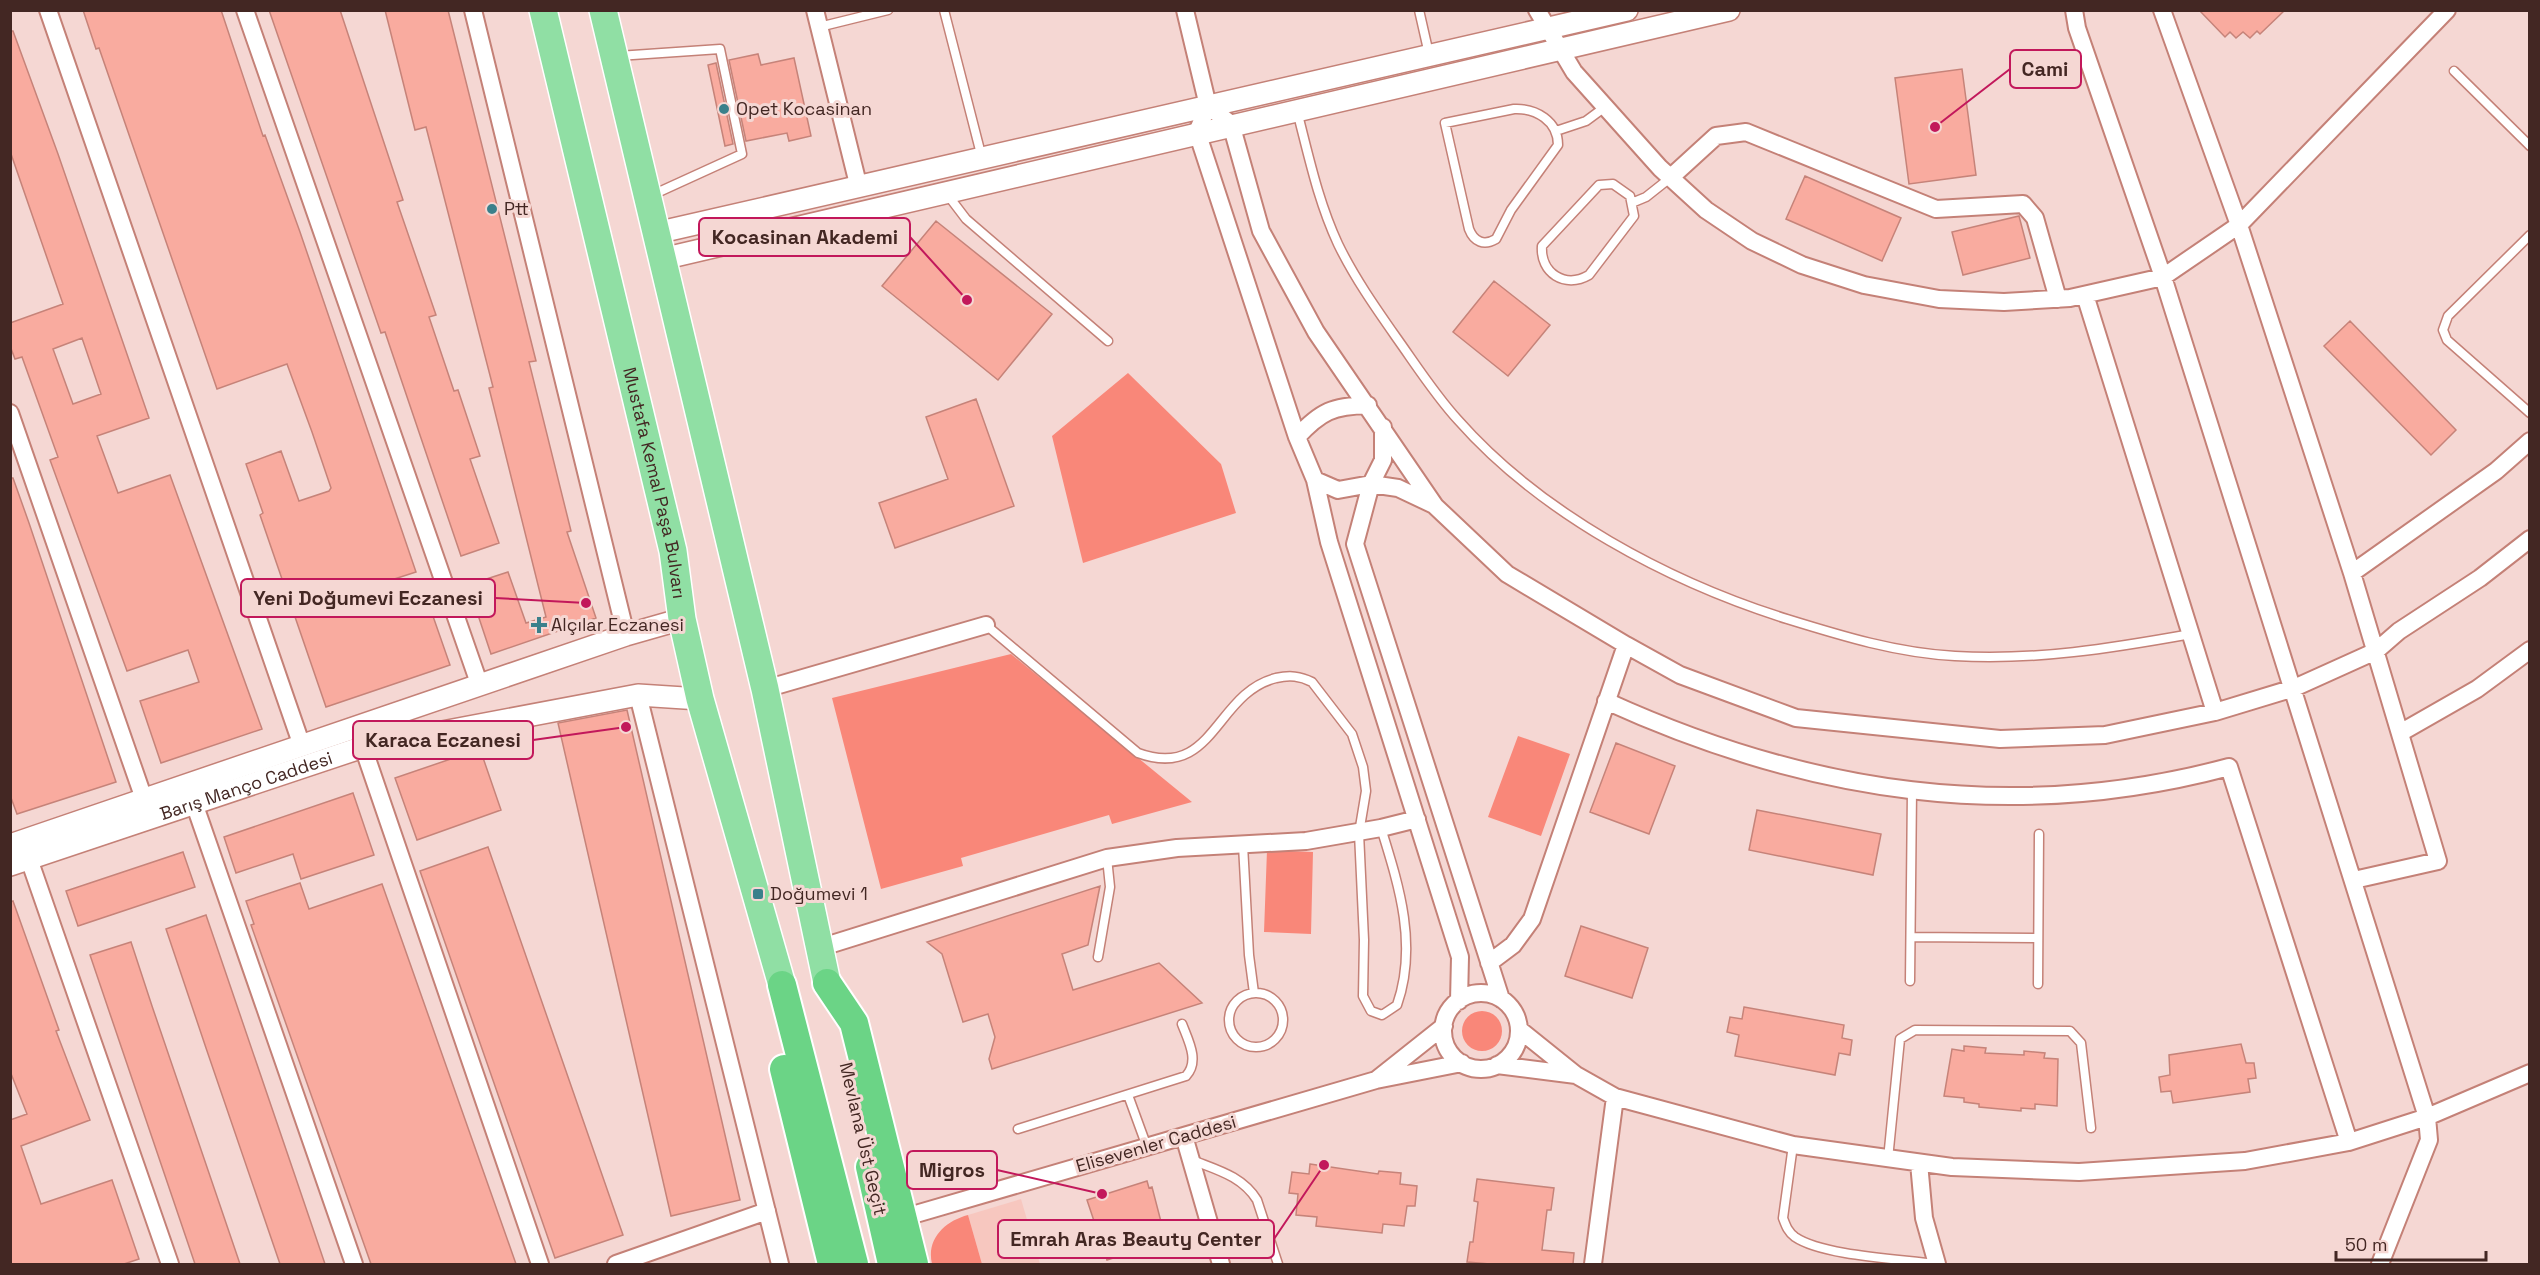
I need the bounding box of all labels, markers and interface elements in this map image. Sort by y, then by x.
callout: Cami [2010,50,2081,88]
text: Cami [2022,56,2068,82]
place label: Opet Kocasinan [736,97,872,120]
marker: Opet Kocasinan [717,102,731,116]
place label: Ptt [504,197,529,220]
marker: Ptt [485,202,499,216]
callout: Kocasinan Akademi [699,218,910,256]
text: Kocasinan Akademi [712,224,898,250]
street label: Mustafa Kemal Paşa Bulvarı [618,365,691,600]
callout: Yeni Doğumevi Eczanesi [241,579,495,617]
text: Yeni Doğumevi Eczanesi [253,585,483,611]
place label: Alçılar Eczanesi [551,613,684,636]
marker: Alçılar Eczanesi [532,618,546,632]
callout: Karaca Eczanesi [353,721,533,759]
text: Karaca Eczanesi [365,727,521,753]
street label: Barış Manço Caddesi [157,746,335,825]
place label: Doğumevi 1 [770,882,868,905]
marker: Doğumevi 1 [751,887,765,901]
street label: Mevlana Üst Geçit [835,1060,892,1218]
street label: Elisevenler Caddesi [1073,1110,1239,1177]
callout: Migros [907,1151,997,1189]
text: Migros [919,1157,985,1183]
callout: Emrah Aras Beauty Center [998,1220,1274,1258]
scale bar [2336,1224,2486,1262]
text: Emrah Aras Beauty Center [1010,1226,1262,1252]
text: 50 m [2345,1233,2387,1256]

